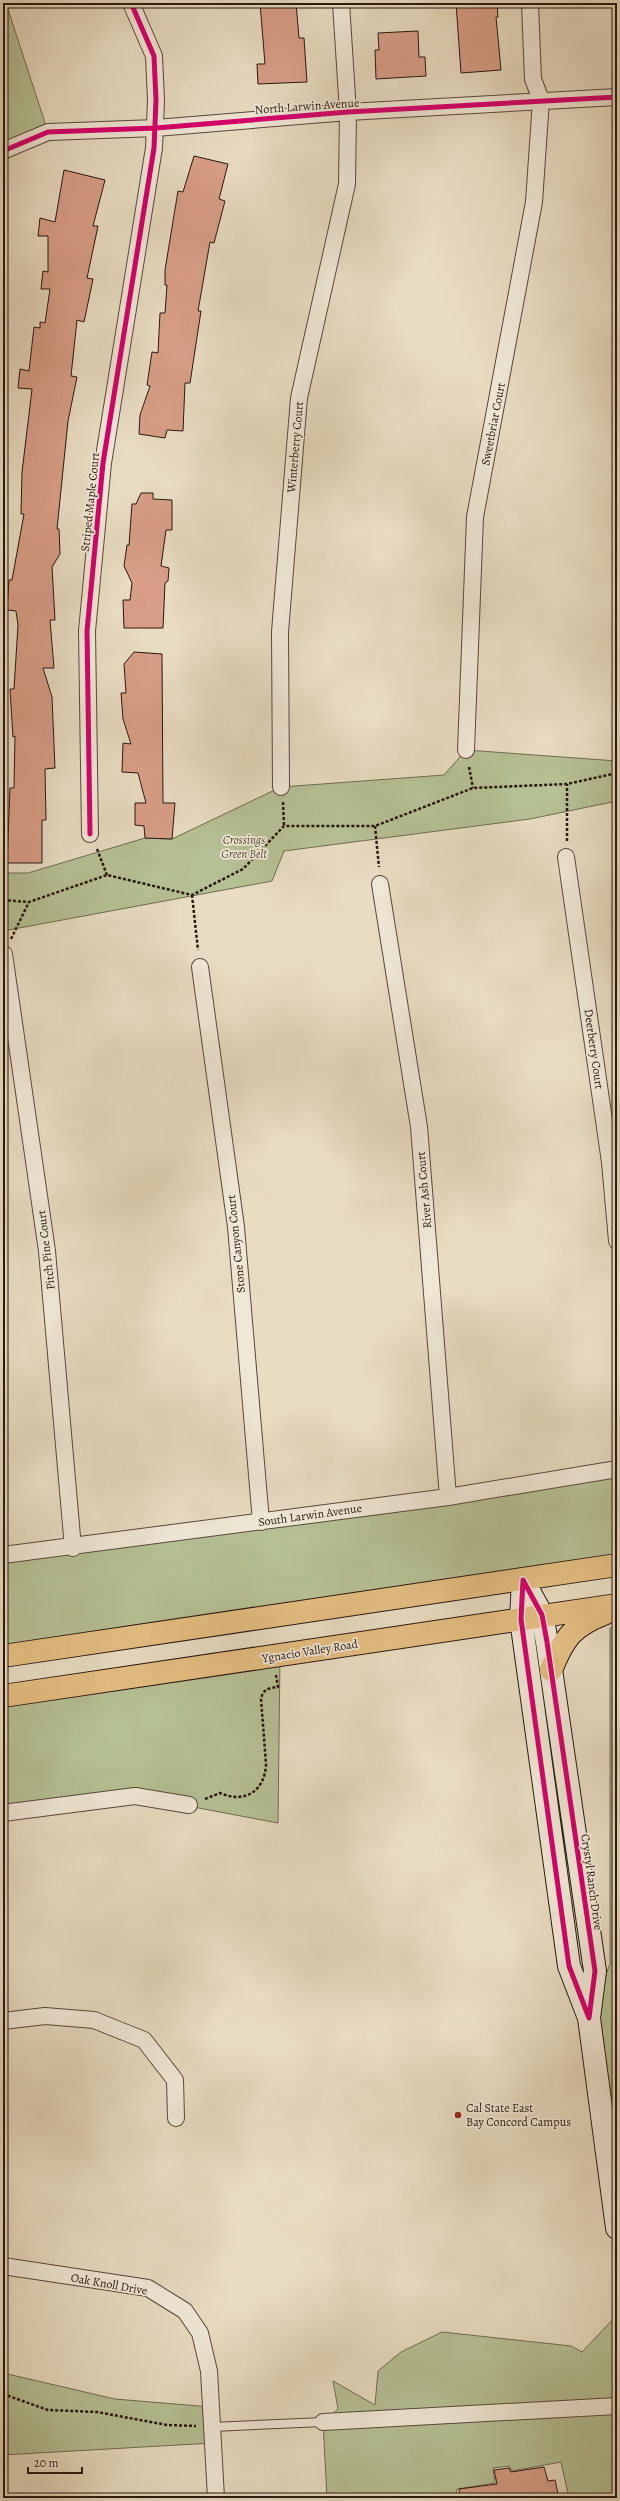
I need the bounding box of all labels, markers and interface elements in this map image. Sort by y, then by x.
street label: North Larwin Avenue [254,94,360,118]
street label: Sweetbriar Court [477,381,509,467]
street label: Winterberry Court [283,401,307,494]
street label: Striped Maple Court [77,452,103,552]
park label: Crossings Green Belt [221,832,267,862]
street label: Deerberry Court [580,1008,608,1090]
street label: River Ash Court [413,1151,435,1229]
street label: Stone Canyon Court [223,1194,249,1294]
street label: Pitch Pine Court [33,1209,59,1291]
street label: South Larwin Avenue [257,1500,363,1530]
street label: Ygnacio Valley Road [260,1635,360,1667]
street label: Crystyl Ranch Drive [577,1833,607,1931]
place label: Cal State East Bay Concord Campus [466,2100,571,2130]
marker: Cal State East Bay Concord Campus [453,2110,463,2120]
street label: Oak Knoll Drive [69,2269,149,2299]
scale bar [28,2449,82,2475]
text: 20 m [34,2455,58,2471]

